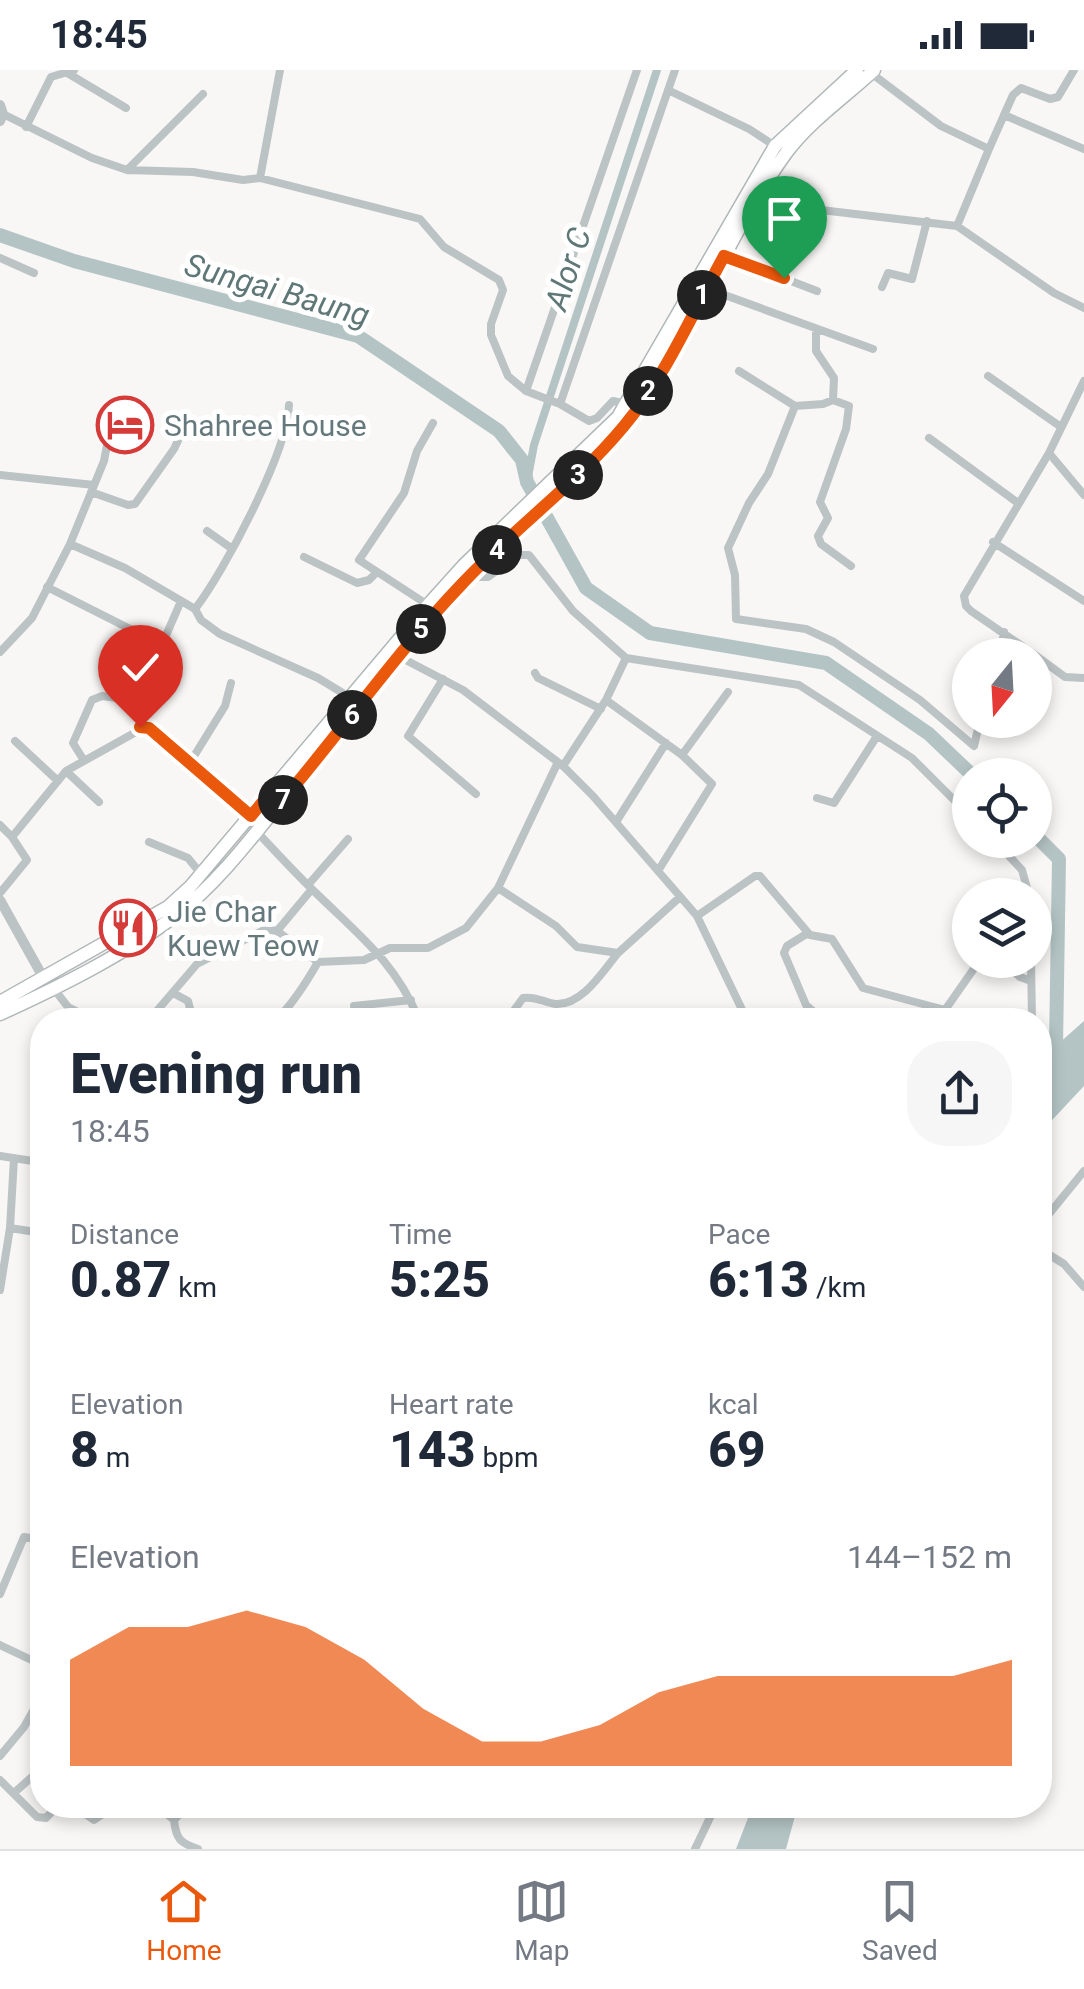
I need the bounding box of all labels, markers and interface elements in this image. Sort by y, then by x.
text: 18:45 [50,13,148,57]
pin [742,176,827,279]
icon: arrive [757,191,812,246]
water label: Alor C [536,223,599,317]
water label: Sungai Baung [180,246,374,334]
pin: 1 [677,270,727,320]
text: 1 [694,278,710,311]
pin: 2 [623,366,673,416]
text: 2 [640,374,656,407]
hotel icon: Shahree House [95,395,155,455]
place label: Shahree House [164,408,367,443]
pin: 3 [553,450,603,500]
text: 3 [570,458,586,491]
pin: 4 [472,525,522,575]
text: 4 [489,533,505,566]
pin: 5 [396,604,446,654]
text: 5 [413,612,429,645]
pin [98,625,183,728]
north arrow [952,638,1052,738]
map controls [952,638,1052,978]
icon: check [113,640,168,695]
pin: 6 [327,690,377,740]
text: 6 [344,698,360,731]
button: locate [952,758,1052,858]
pin: 7 [258,775,308,825]
text: 7 [275,783,291,816]
button: layers [952,878,1052,978]
place label: Jie Char Kuew Teow [167,894,319,963]
restaurant icon: Jie Char Kuew Teow [98,898,158,958]
button: share [907,1041,1012,1146]
text: Evening run [70,1042,362,1106]
text: 18:45 [70,1112,150,1150]
text: Distance [70,1218,179,1251]
text: Time [389,1218,452,1251]
text: Pace [708,1218,770,1251]
text: 0.87 [70,1251,171,1309]
text: 5:25 [389,1251,490,1309]
text: 6:13 [708,1251,809,1309]
text: km [171,1271,217,1304]
text: /km [809,1271,866,1304]
text: Elevation [70,1388,183,1421]
text: Heart rate [389,1388,514,1421]
text: kcal [708,1388,759,1421]
text: 8 [70,1421,99,1479]
text: 143 [389,1421,476,1479]
text: 69 [708,1421,766,1479]
text: m [99,1441,130,1474]
text: bpm [476,1441,538,1474]
text: Elevation [70,1538,200,1576]
text: 144–152 m [847,1538,1012,1576]
tab: Home [146,1874,222,1967]
tab: Map [514,1874,570,1967]
tab: Saved [862,1874,938,1967]

